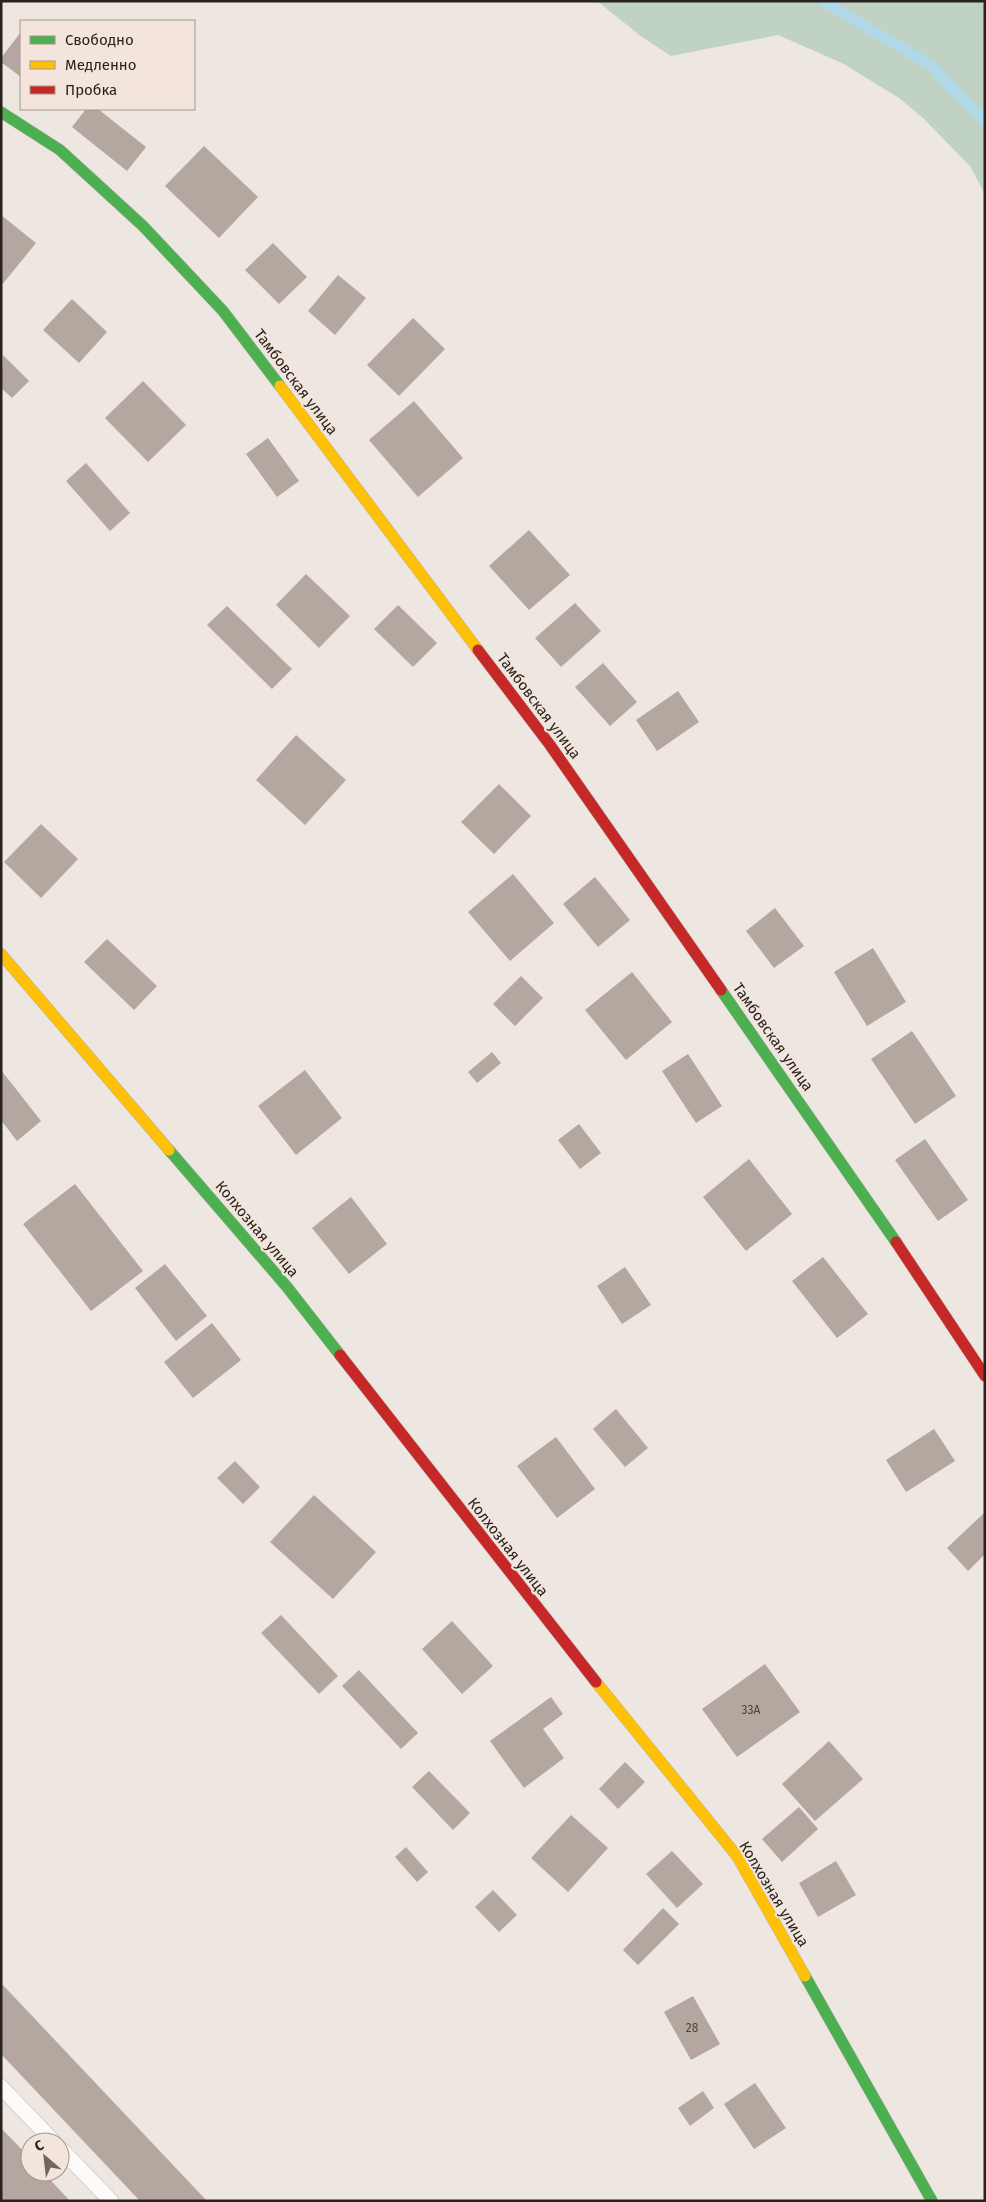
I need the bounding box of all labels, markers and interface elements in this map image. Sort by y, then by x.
legend [20,20,195,110]
text: Свободно [65,31,134,49]
text: Медленно [65,56,137,74]
text: Пробка [65,81,117,99]
street label: Тамбовская улица [250,325,342,439]
street label: Тамбовская улица [493,649,585,763]
street label: Тамбовская улица [729,979,817,1095]
street label: Колхозная улица [212,1177,302,1281]
street label: Колхозная улица [464,1494,552,1600]
house number: 33А [742,1703,761,1717]
street label: Колхозная улица [735,1838,813,1950]
house number: 28 [686,2021,699,2035]
north arrow [20,2132,70,2182]
text: С [32,2137,47,2155]

